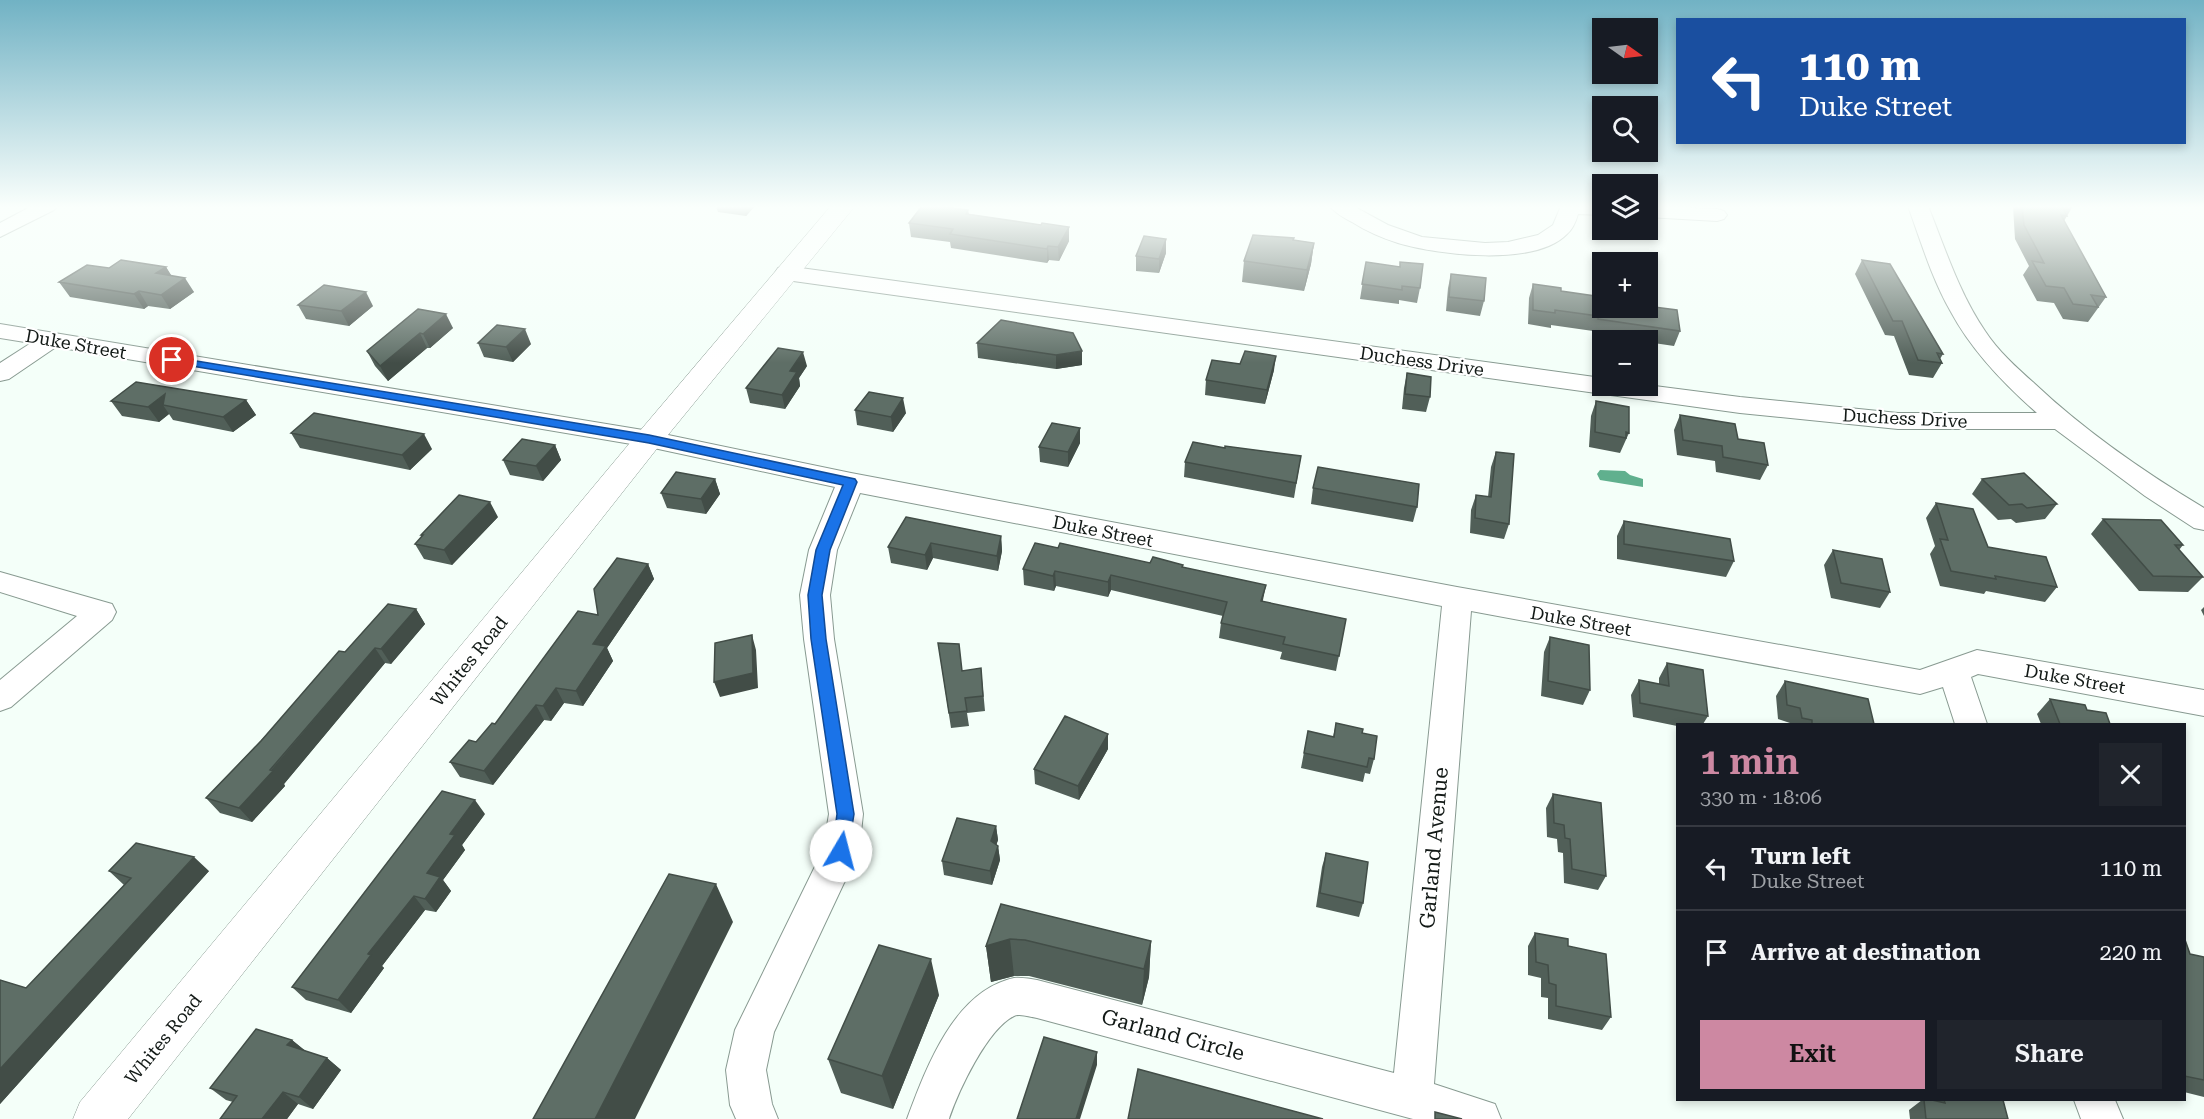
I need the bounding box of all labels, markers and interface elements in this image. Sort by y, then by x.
north arrow [1592,18,1658,84]
map controls [1592,18,1658,396]
text: 110 m [1799,41,1921,90]
icon: left [1700,42,1778,120]
text: Duke Street [1799,91,1952,123]
button: search [1592,96,1658,162]
button: layers [1592,174,1658,240]
button: + [1592,252,1658,318]
street label: Duke Street [24,325,128,363]
button: − [1592,330,1658,396]
pin [146,334,197,385]
street label: Duchess Drive [1359,342,1486,380]
icon: arrive [155,343,188,376]
street label: Duchess Drive [1842,404,1968,432]
street label: Duke Street [1051,511,1155,551]
street label: Duke Street [1529,602,1633,640]
street label: Whites Road [426,611,512,710]
street label: Duke Street [2023,660,2127,698]
text: 1 min [1700,741,1799,783]
button: close [2099,743,2162,806]
street label: Garland Avenue [1415,766,1453,930]
text: 330 m · 18:06 [1700,785,1822,809]
position arrow [809,819,873,883]
text: Turn left [1751,844,1851,869]
icon: left [1700,852,1733,885]
text: 110 m [2099,856,2162,881]
text: Duke Street [1751,869,1864,893]
icon: arrive [1700,936,1733,969]
text: Arrive at destination [1751,940,1980,965]
text: 220 m [2099,940,2162,965]
street label: Whites Road [120,989,206,1088]
street label: Garland Circle [1099,1004,1247,1066]
button: Exit [1700,1020,1925,1089]
button: Share [1937,1020,2162,1089]

